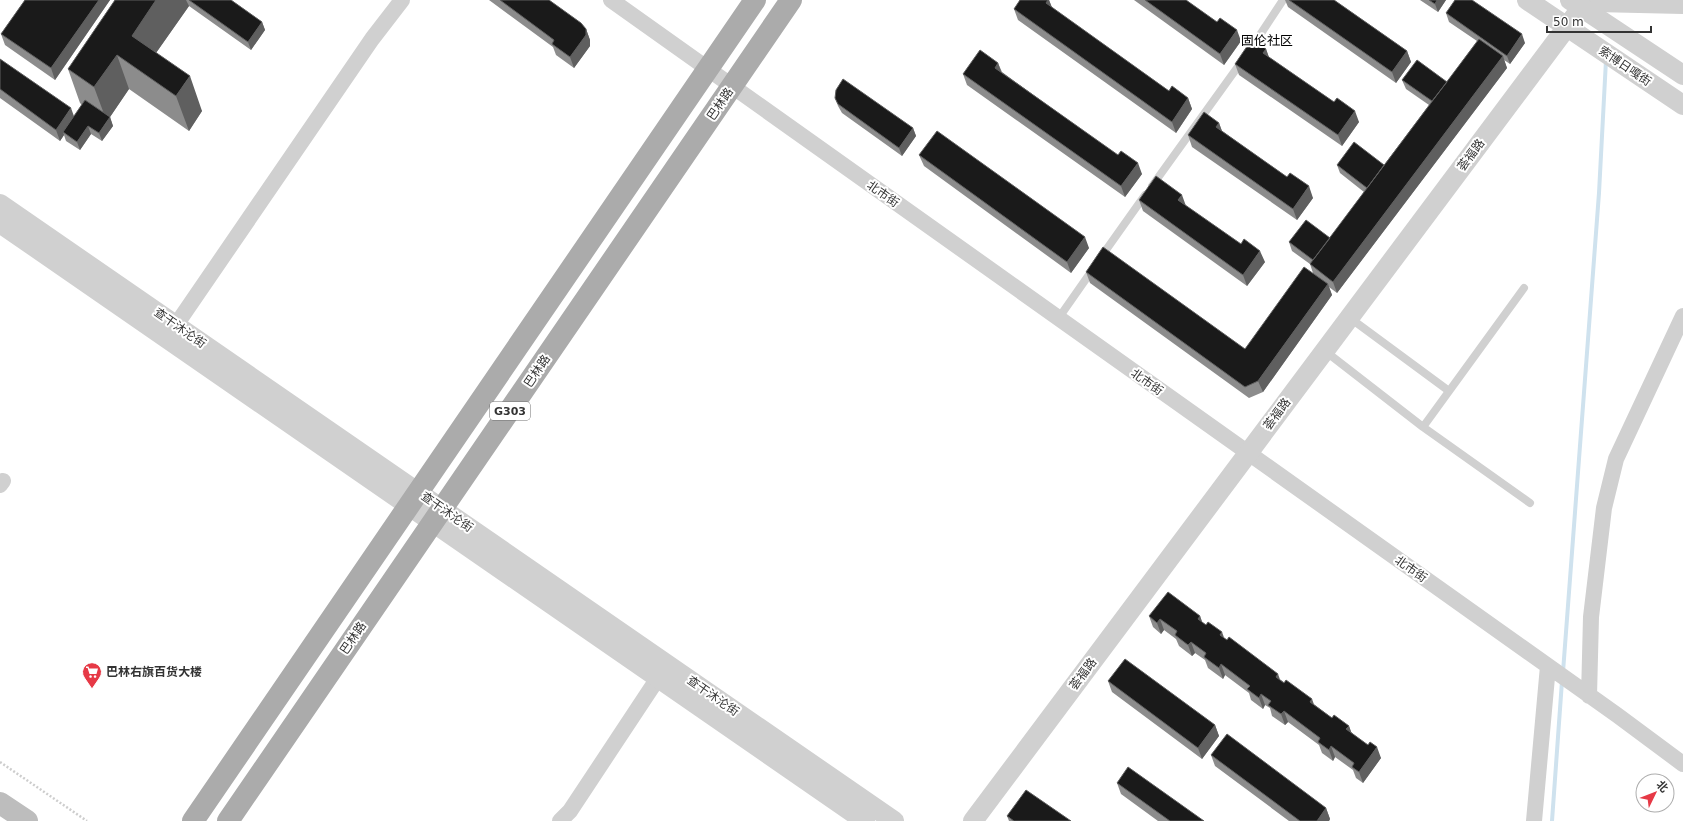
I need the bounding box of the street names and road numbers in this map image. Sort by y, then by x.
street label: 索博日嘎街 [1596,43,1654,89]
street label: 巴林路 [704,85,736,123]
street label: 荟福路 [1455,136,1487,174]
street label: 北市街 [864,178,902,210]
street label: 查干沐沦街 [151,305,209,351]
street label: 巴林路 [521,352,553,390]
street label: 北市街 [1128,366,1166,398]
street label: 荟福路 [1261,395,1293,433]
road number: G303 [490,402,530,420]
street label: 查干沐沦街 [418,489,476,535]
street label: 北市街 [1392,553,1430,585]
street label: 巴林路 [337,619,369,657]
street label: 荟福路 [1067,655,1099,693]
street label: 查干沐沦街 [684,673,742,719]

